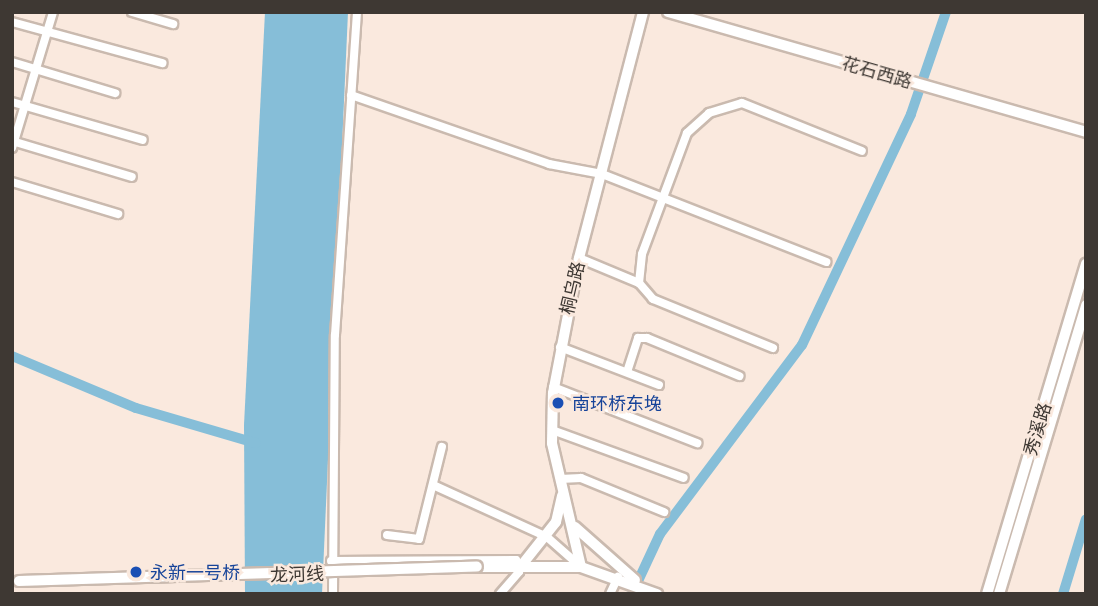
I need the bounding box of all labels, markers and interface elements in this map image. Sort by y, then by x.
street label: 花石西路 [839,52,915,92]
street label: 桐乌路 [555,259,589,317]
place label: 南环桥东堍 [572,392,662,414]
marker: 南环桥东堍 [550,395,566,411]
street label: 秀溪路 [1019,400,1055,458]
place label: 永新一号桥 [150,561,240,583]
street label: 龙河线 [270,562,324,586]
marker: 永新一号桥 [128,564,144,580]

